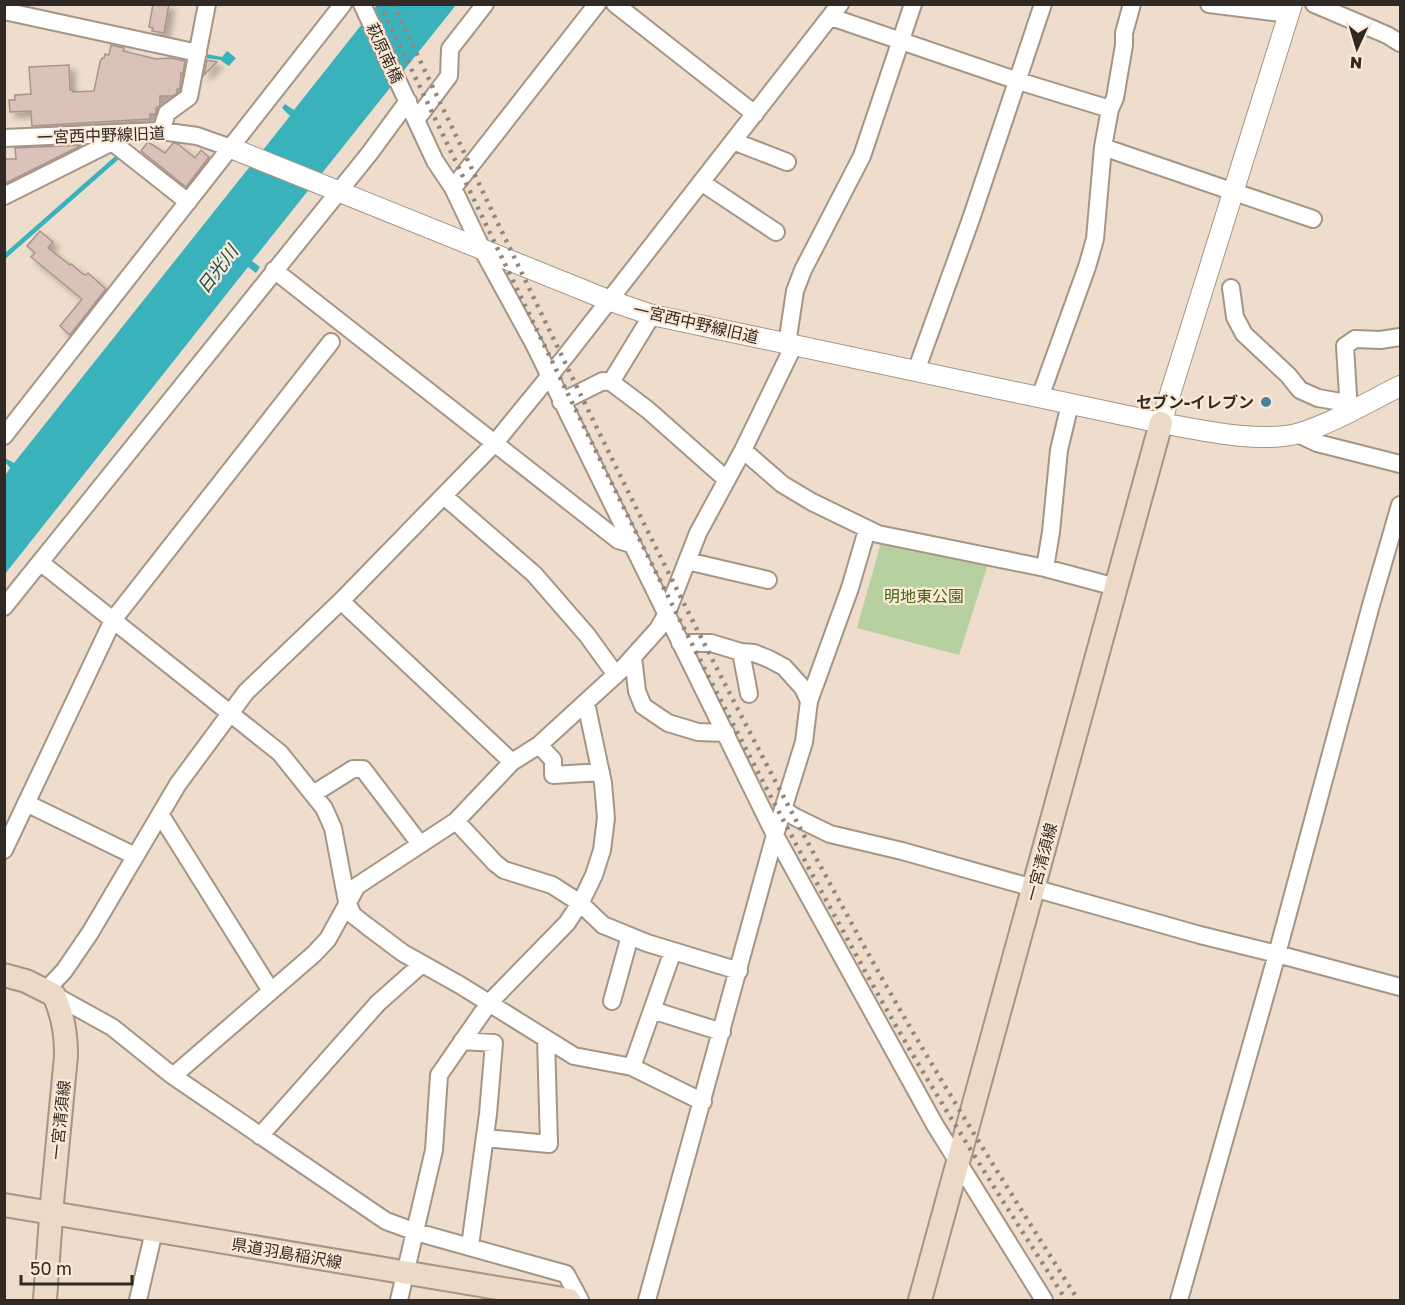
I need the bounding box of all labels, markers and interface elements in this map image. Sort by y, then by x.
north arrow [1327,18,1387,78]
street label: 萩原南橋 [362,20,408,86]
text: N [1349,53,1363,73]
street label: 一宮西中野線旧道 [37,123,165,147]
water label: 日光川 [192,239,243,297]
street label: 一宮西中野線旧道 [631,299,761,347]
place label: セブン-イレブン [1136,392,1254,412]
marker: セブン-イレブン [1259,395,1273,409]
park label: 明地東公園 [884,586,964,606]
street label: 一宮清須線 [1021,821,1061,903]
street label: 一宮清須線 [46,1079,74,1161]
street label: 県道羽島稲沢線 [230,1233,344,1273]
scale bar [21,1248,132,1286]
text: 50 m [30,1257,72,1279]

